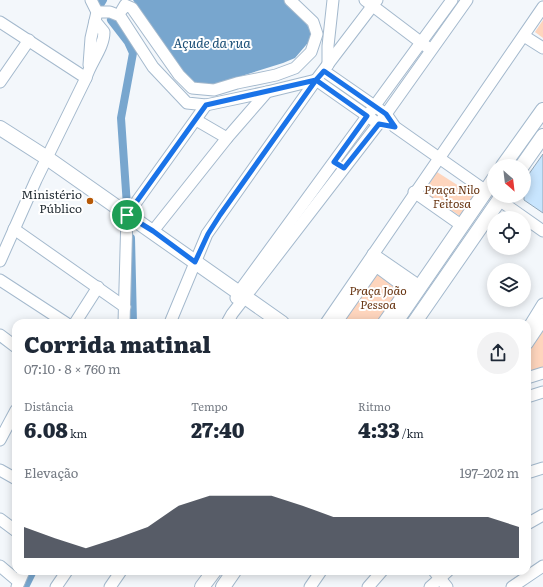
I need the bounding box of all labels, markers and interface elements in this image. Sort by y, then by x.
water label: Açude da rua [173,33,251,52]
north arrow [487,159,531,203]
map controls [487,159,531,307]
park label: Praça Nilo Feitosa [424,180,480,212]
place label: Ministério Público [21,185,82,217]
marker: Ministério Público [85,196,95,206]
pin [110,198,144,232]
icon: arrive [116,204,138,226]
button: locate [487,211,531,255]
button: layers [487,263,531,307]
park label: Praça João Pessoa [349,281,407,313]
text: Corrida matinal [24,327,211,360]
button: share [477,332,519,374]
text: 07:10 · 8 × 760 m [24,359,121,378]
text: Distância [24,398,73,414]
text: Tempo [191,398,228,414]
text: Ritmo [358,398,391,414]
text: 6.08 [24,414,68,444]
text: 27:40 [191,414,245,444]
text: 4:33 [358,414,399,444]
text: km [68,425,87,441]
text: /km [399,425,424,441]
text: Elevação [24,463,78,482]
text: 197–202 m [459,463,519,482]

